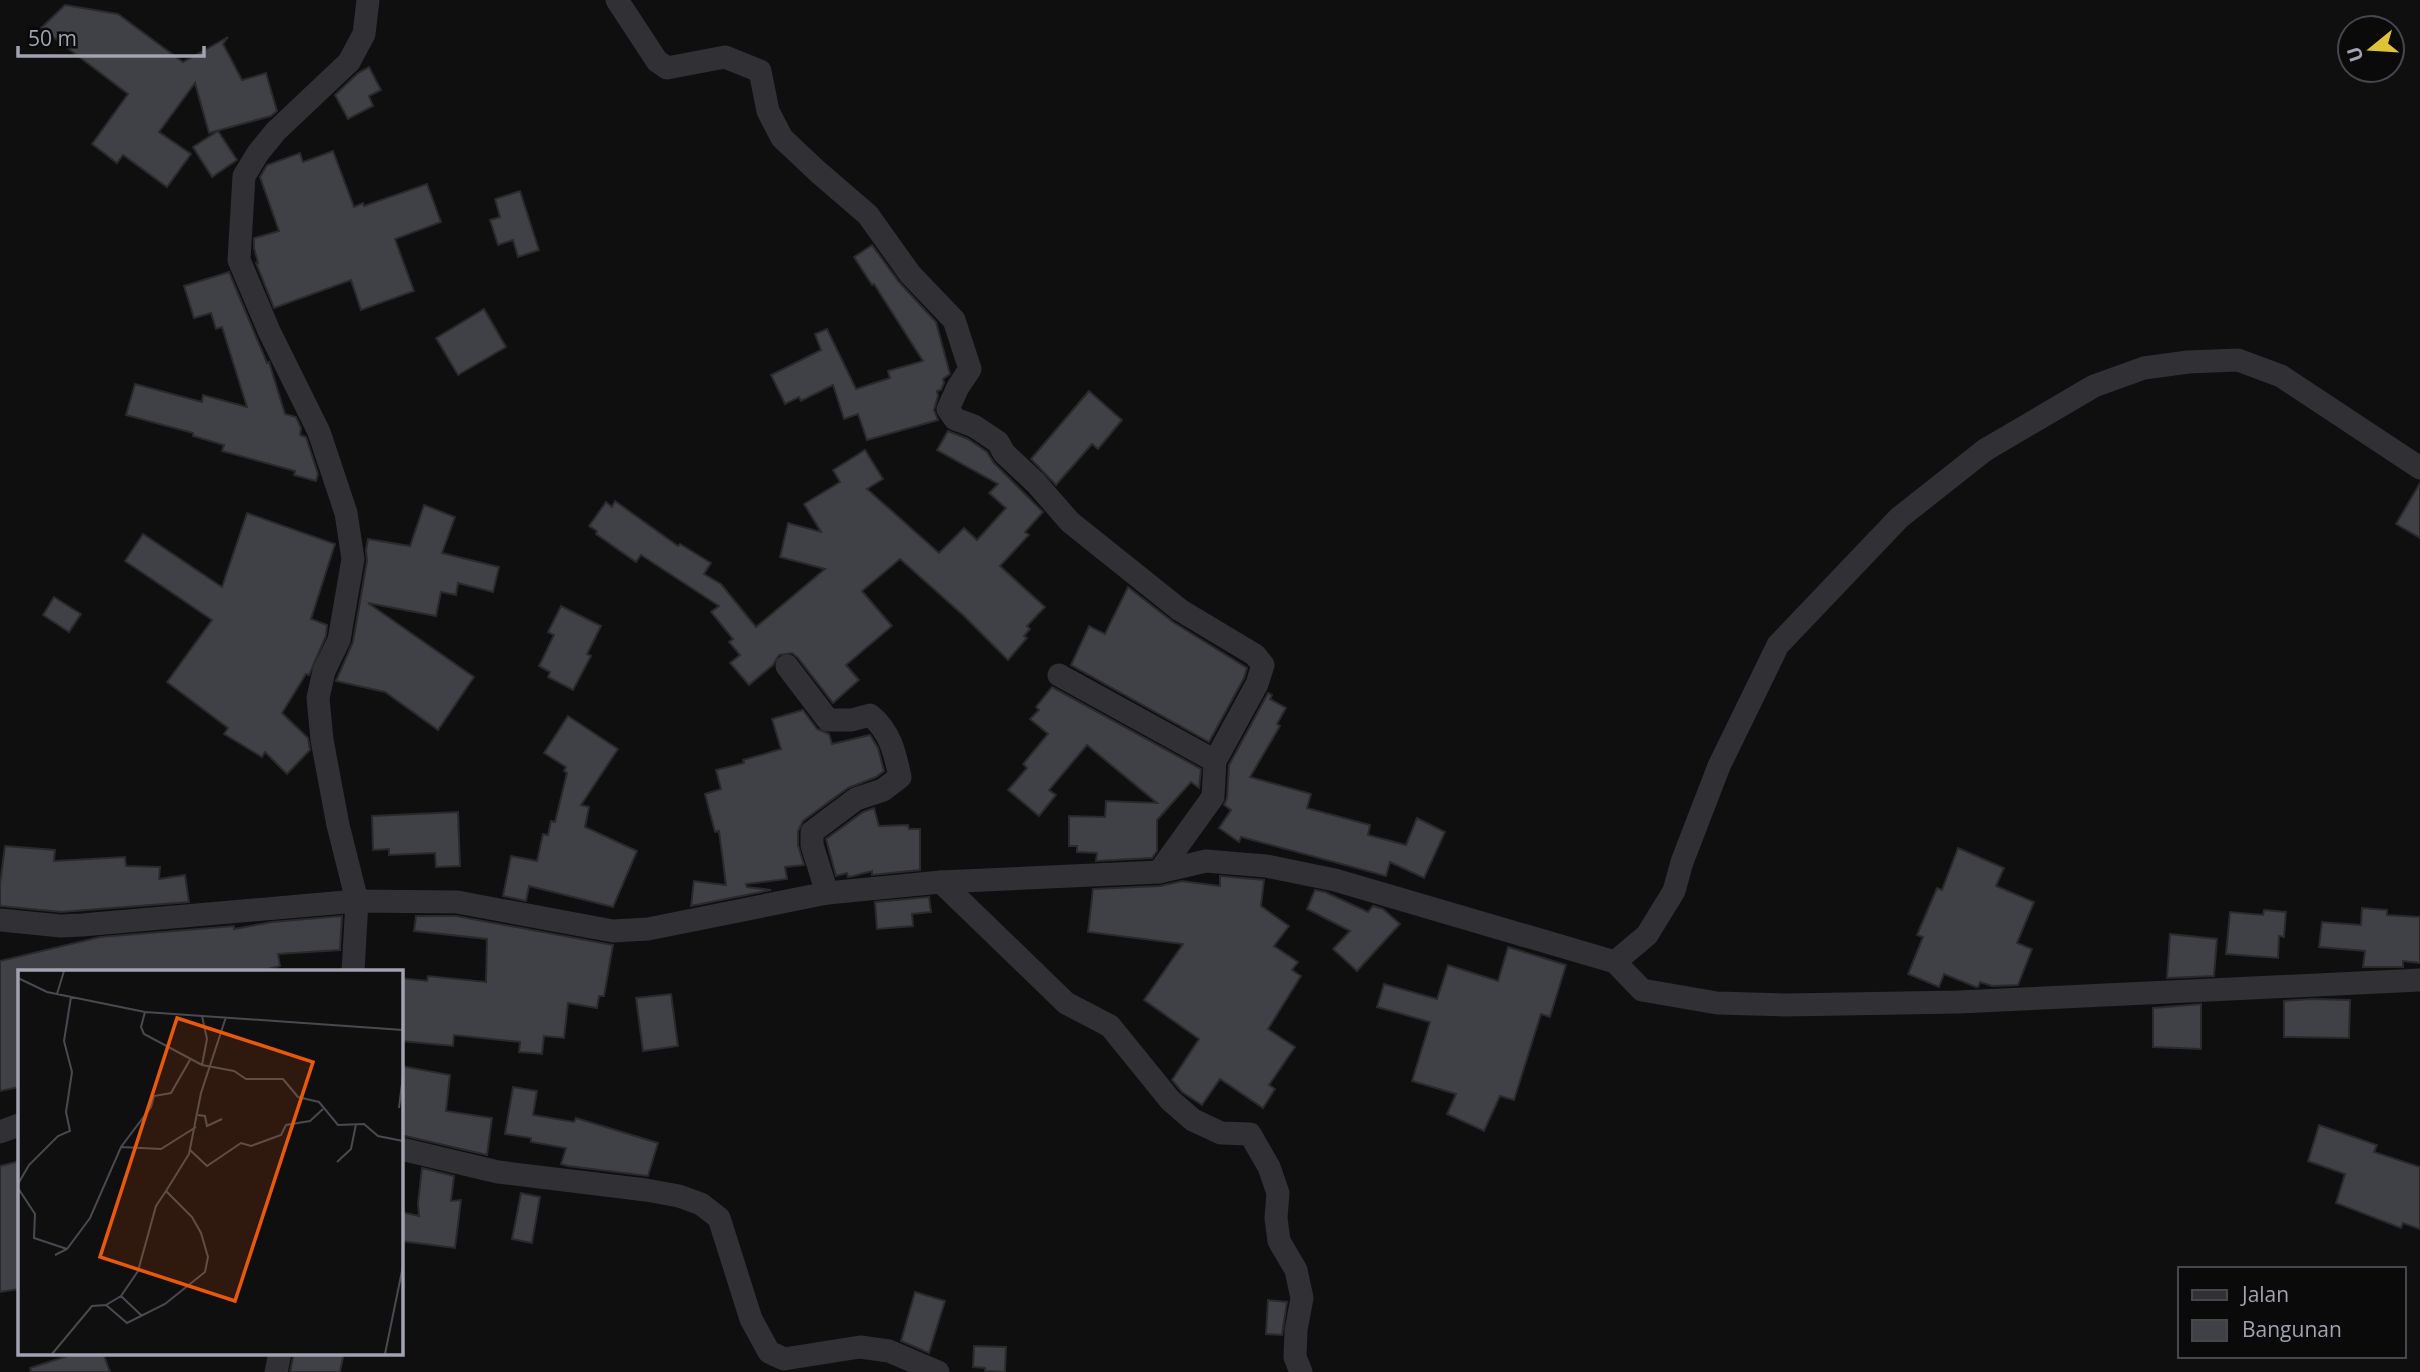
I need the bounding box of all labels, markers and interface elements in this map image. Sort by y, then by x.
scale bar [18,14,203,58]
north arrow [2336,14,2406,84]
text: 50 m [28,24,77,52]
text: U [2340,43,2369,65]
inset map [18,970,402,1354]
legend [2178,1267,2406,1358]
text: Jalan [2240,1280,2289,1308]
text: Bangunan [2242,1315,2342,1343]

